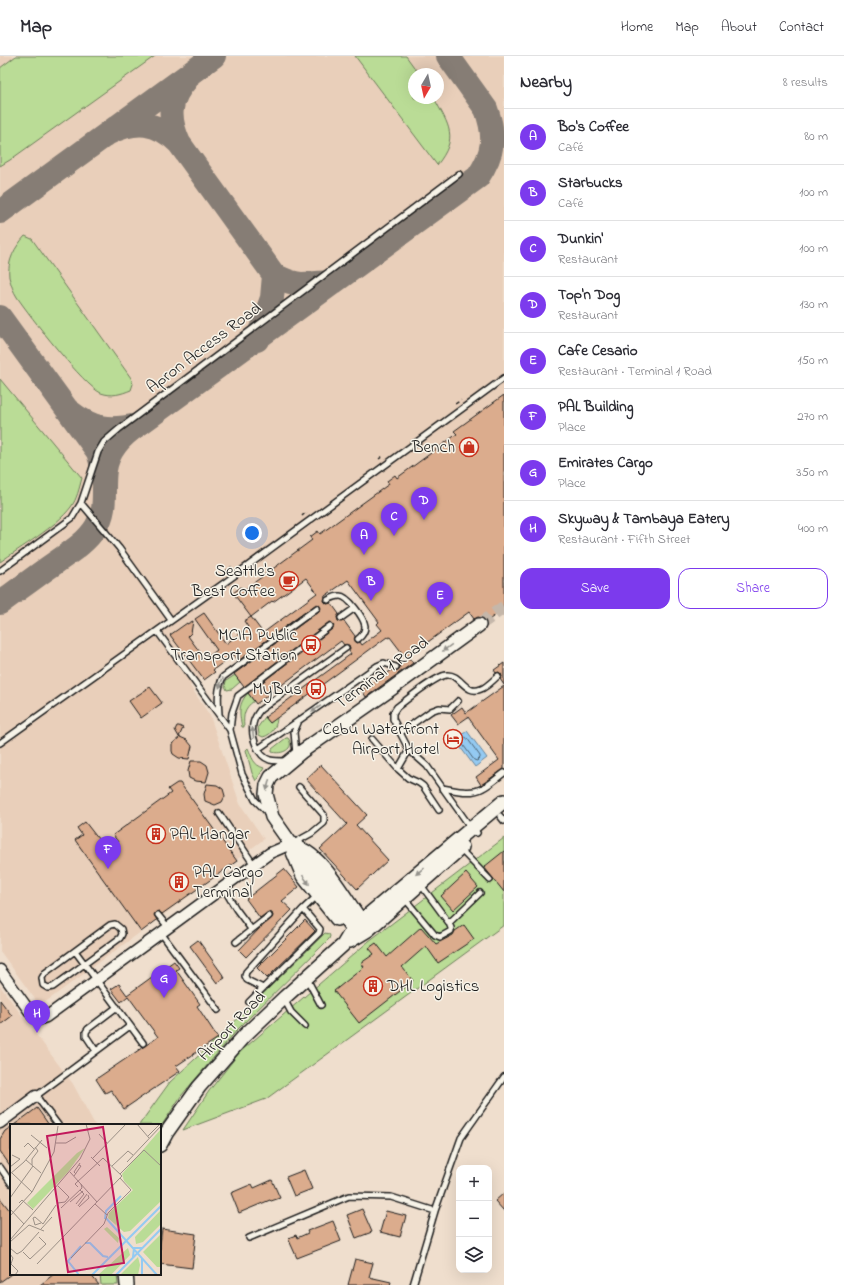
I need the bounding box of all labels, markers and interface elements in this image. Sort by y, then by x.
text: Map [20,14,52,41]
text: Home [621,17,653,38]
text: Map [675,17,699,38]
text: About [721,17,757,38]
text: Contact [779,17,824,38]
north arrow [408,68,444,104]
text: Nearby [520,70,572,95]
text: 8 results [783,73,828,92]
text: Bo's Coffee [558,116,629,138]
text: A [529,127,537,146]
text: 80 m [804,127,828,146]
text: Café [558,138,583,157]
text: Starbucks [558,172,623,194]
text: B [529,183,537,202]
text: 100 m [799,183,828,202]
text: Café [558,194,583,213]
text: Dunkin' [558,228,603,250]
text: C [529,239,537,258]
text: 100 m [799,239,828,258]
text: Restaurant [558,250,618,269]
text: Top'n Dog [558,284,620,306]
text: D [528,295,538,314]
text: 130 m [800,295,828,314]
street label: Apron Access Road [141,296,267,400]
text: Restaurant [558,306,618,325]
text: Cafe Cesario [558,340,638,362]
text: E [529,351,537,370]
text: 150 m [797,351,828,370]
text: Restaurant · Terminal 1 Road [558,362,712,381]
text: PAL Building [558,396,633,418]
text: F [529,407,537,426]
text: 270 m [797,407,828,426]
text: Place [558,418,586,437]
place label: Bench [411,435,455,460]
shop icon: Bench [458,436,480,458]
text: Emirates Cargo [558,452,653,474]
text: G [529,463,537,482]
text: 350 m [796,463,828,482]
text: Place [558,474,586,493]
pin: D [411,487,437,520]
pin: C [381,503,407,536]
text: Skyway & Tambaya Eatery [558,508,730,530]
text: H [529,519,537,538]
text: 400 m [798,519,828,538]
pin: A [351,522,377,555]
your location [242,523,262,543]
text: Restaurant · Fifth Street [558,530,690,549]
place label: Seattle's Best Coffee [191,559,275,604]
pin: B [358,568,384,601]
button: Save [520,568,670,609]
button: Share [678,568,828,609]
cafe icon: Seattle's Best Coffee [278,570,300,592]
pin: E [427,582,453,615]
place label: MCIA Public Transport Station [171,623,297,668]
street label: Terminal 1 Road [330,630,434,715]
bus stop icon: MCIA Public Transport Station [300,634,322,656]
one-way arrow [442,644,453,652]
place label: MyBus [252,677,302,703]
one-way arrow [218,678,224,690]
bus stop icon: MyBus [305,678,327,700]
one-way arrow [311,705,321,713]
place label: Cebu Waterfront Airport Hotel [323,717,439,762]
one-way arrow [250,726,257,739]
hotel icon: Cebu Waterfront Airport Hotel [442,728,464,750]
one-way arrow [265,780,271,792]
place label: PAL Hangar [170,822,250,849]
building icon: PAL Hangar [145,823,167,845]
pin: F [95,836,121,869]
place label: PAL Cargo Terminal [193,860,263,905]
one-way arrow [415,867,425,876]
building icon: PAL Cargo Terminal [168,871,190,893]
one-way arrow [302,874,311,885]
pin: G [151,965,177,998]
place label: DHL Logistics [386,974,479,1001]
building icon: DHL Logistics [362,975,384,997]
street label: Airport Road [192,985,272,1067]
pin: H [24,1000,50,1033]
inset map [10,1124,161,1275]
map controls [456,1165,492,1273]
button: + [456,1165,492,1201]
button: − [456,1201,492,1237]
button: layers [456,1237,492,1273]

